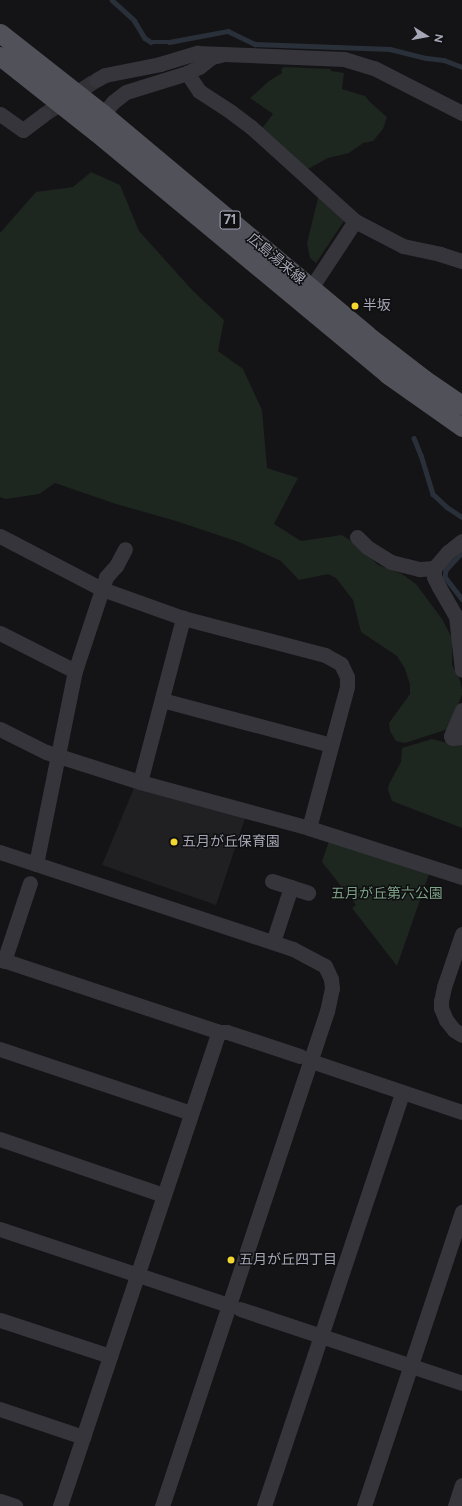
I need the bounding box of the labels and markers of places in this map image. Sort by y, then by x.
place label: 半坂 [363,298,391,314]
marker: 半坂 [350,301,360,311]
place label: 五月が丘保育園 [182,834,280,850]
marker: 五月が丘保育園 [169,837,179,847]
place label: 五月が丘四丁目 [239,1252,337,1268]
marker: 五月が丘四丁目 [226,1255,236,1265]

